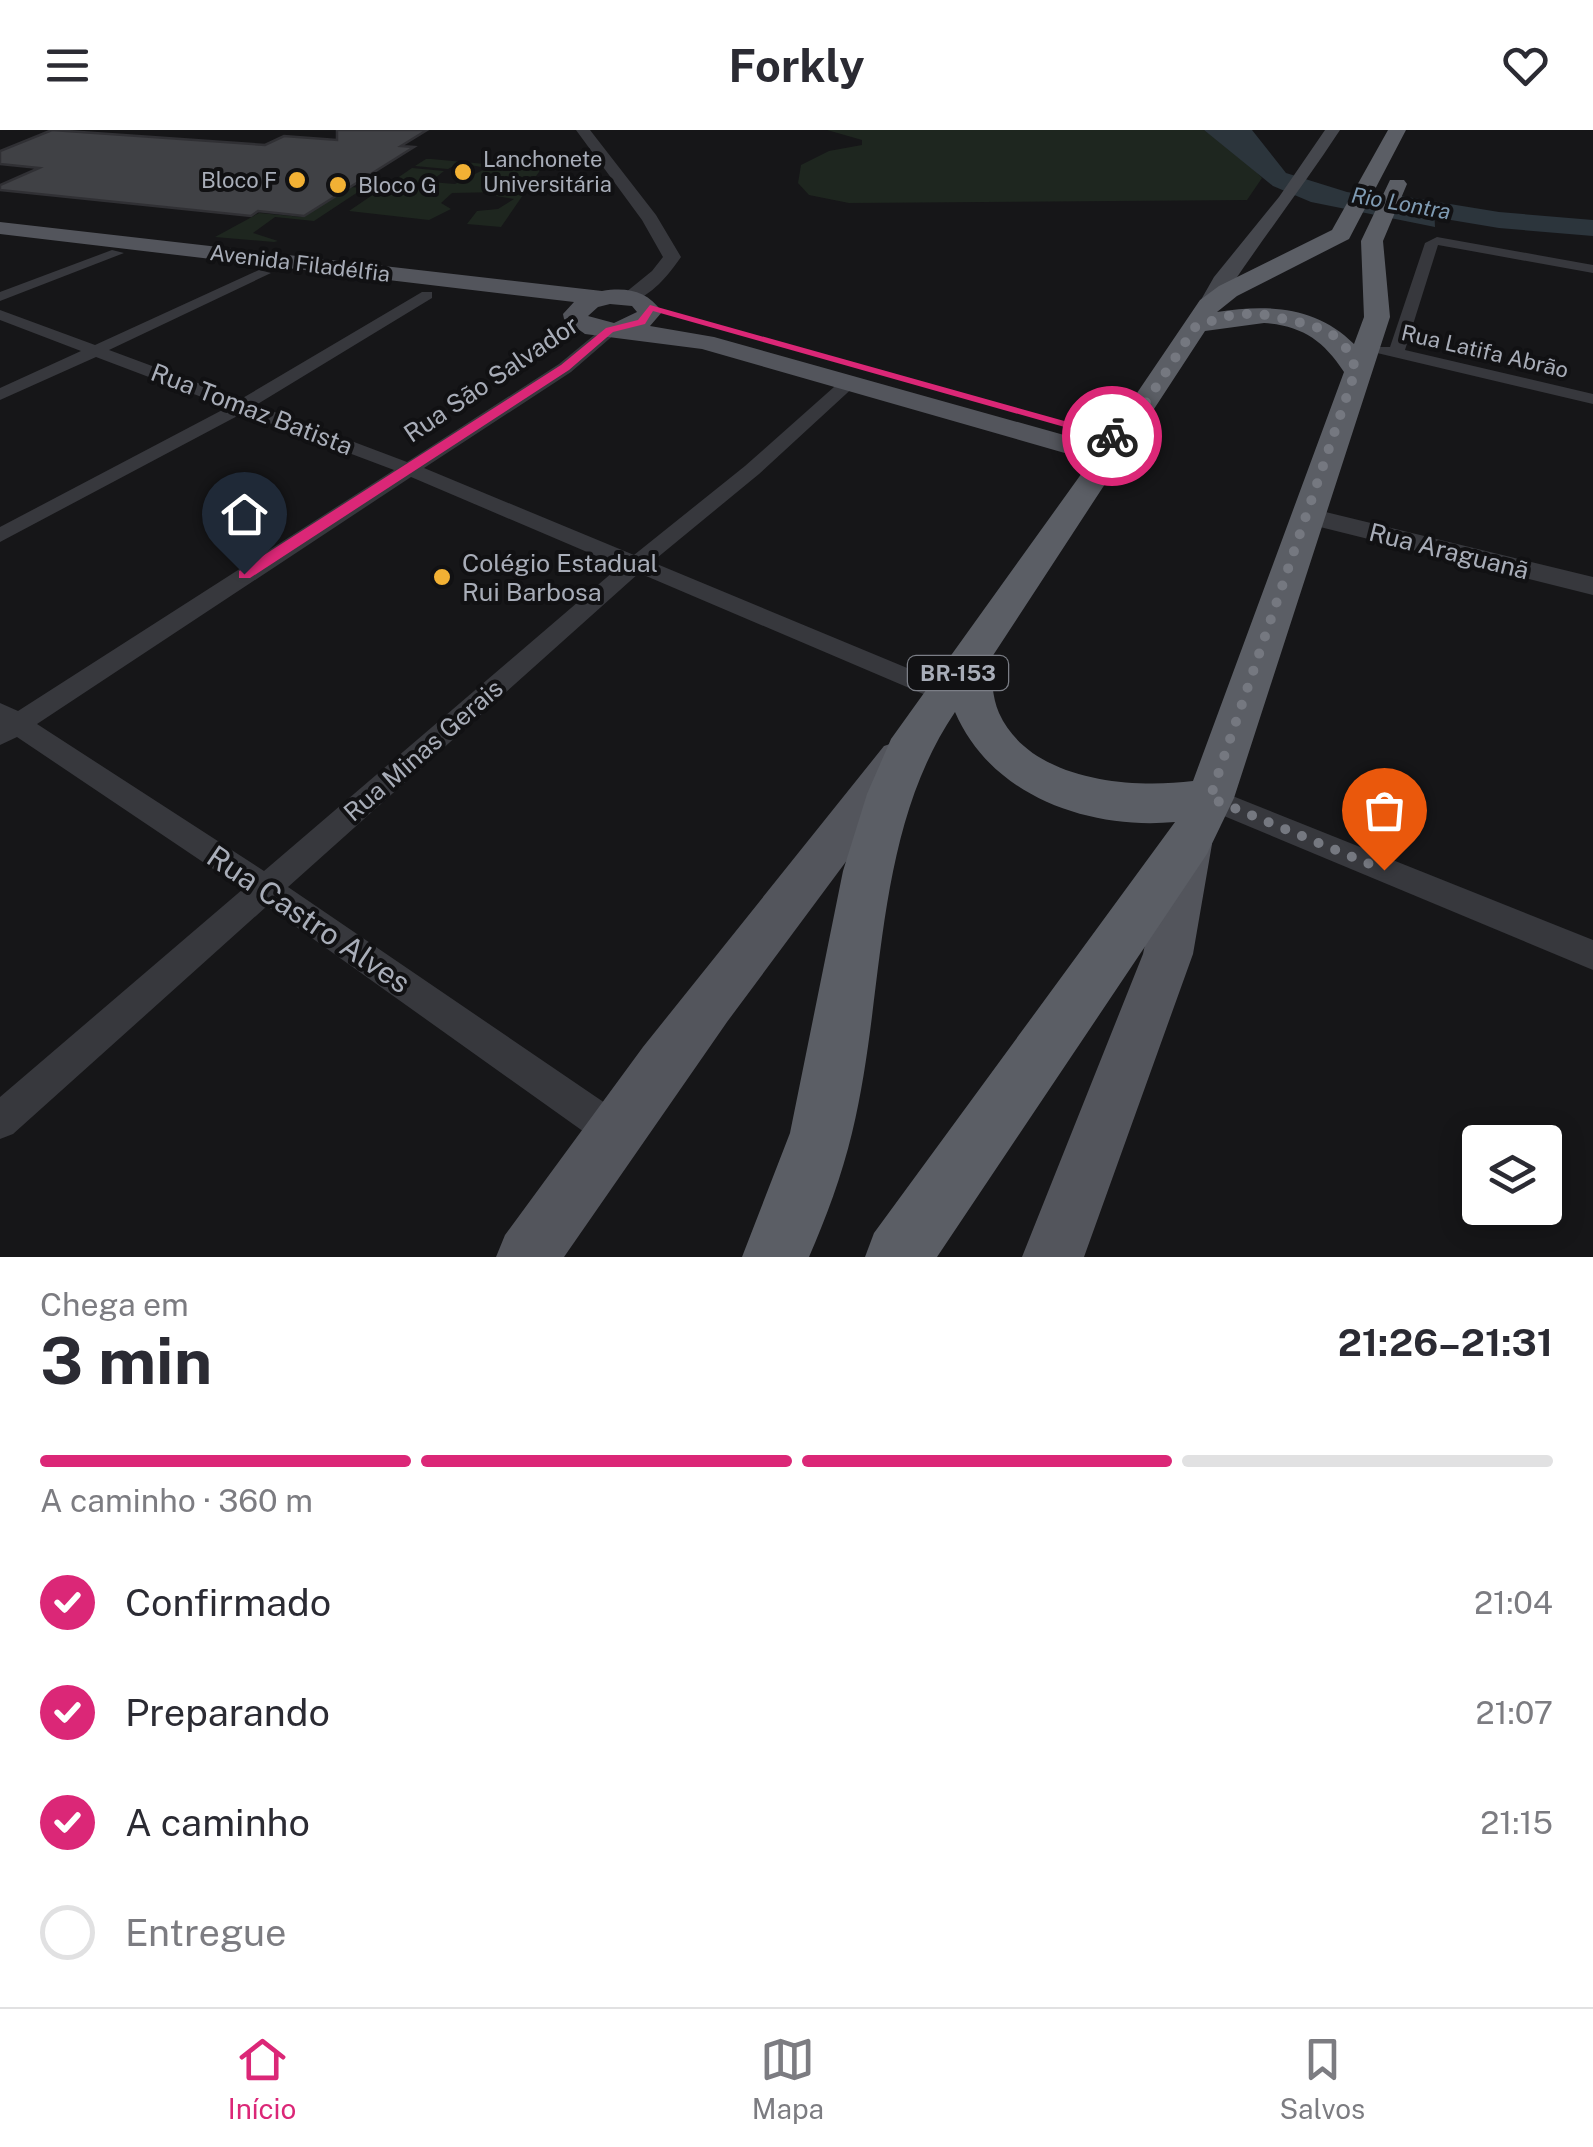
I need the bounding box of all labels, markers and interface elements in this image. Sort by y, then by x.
icon: menu [40,38,95,93]
icon: heart [1498,38,1553,93]
text: Forkly [728,39,865,92]
place label: Lanchonete Universitária [483,146,612,197]
marker: Lanchonete Universitária [452,161,474,183]
place label: Bloco F [201,167,277,193]
marker: Bloco F [286,169,308,191]
place label: Bloco G [358,172,437,198]
marker: Bloco G [327,174,349,196]
water label: Rio Lontra [1349,181,1453,225]
street label: Avenida Filadélfia [208,239,392,287]
street label: Rua São Salvador [398,309,584,449]
street label: Rua Latifa Abrão [1399,319,1571,383]
street label: Rua Tomaz Batista [147,357,357,461]
courier [1062,386,1162,486]
icon: bike [1085,409,1140,464]
pin [202,472,287,575]
icon: home [217,487,272,542]
street label: Rua Araguanã [1366,517,1532,585]
place label: Colégio Estadual Rui Barbosa [462,548,658,607]
marker: Colégio Estadual Rui Barbosa [431,566,453,588]
road number: BR-153 [908,656,1008,690]
street label: Rua Minas Gerais [337,673,509,827]
pin [1342,768,1427,871]
icon: bag [1357,783,1412,838]
street label: Rua Castro Alves [201,838,417,1000]
map controls [1462,1125,1562,1225]
button: layers [1462,1125,1562,1225]
text: Chega em [40,1286,189,1323]
text: 21:26–21:31 [1338,1320,1553,1365]
text: 3 min [40,1322,212,1399]
text: A caminho · 360 m [40,1482,313,1519]
icon: check [40,1575,95,1630]
text: Confirmado [125,1580,331,1625]
text: 21:04 [1474,1584,1553,1621]
icon: check [40,1685,95,1740]
text: Preparando [125,1690,330,1735]
text: 21:07 [1475,1694,1553,1731]
icon: check [40,1795,95,1850]
text: A caminho [125,1800,310,1845]
text: 21:15 [1480,1804,1553,1841]
text: Entregue [125,1910,287,1955]
tab: Início [228,2032,296,2125]
tab: Mapa [752,2032,824,2125]
tab: Salvos [1279,2032,1365,2125]

